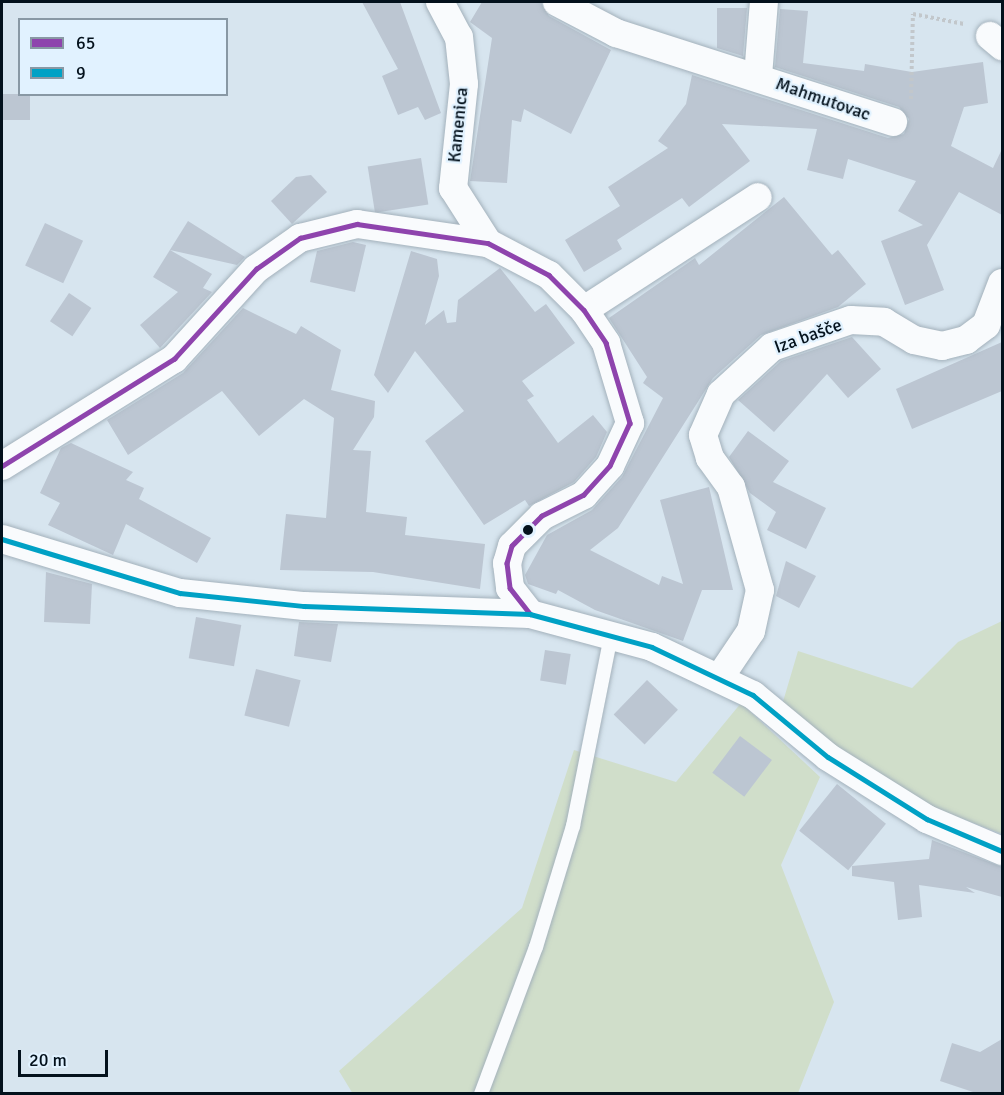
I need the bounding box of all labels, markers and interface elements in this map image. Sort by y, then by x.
legend [18,18,228,96]
text: 65 [76,32,95,54]
text: 9 [76,62,86,84]
street label: Mahmutovac [773,73,873,125]
street label: Kamenica [443,86,473,164]
street label: Iza bašče [771,314,845,358]
unlabelled marker [522,524,534,536]
scale bar [21,1038,111,1076]
text: 20 m [29,1049,67,1071]

